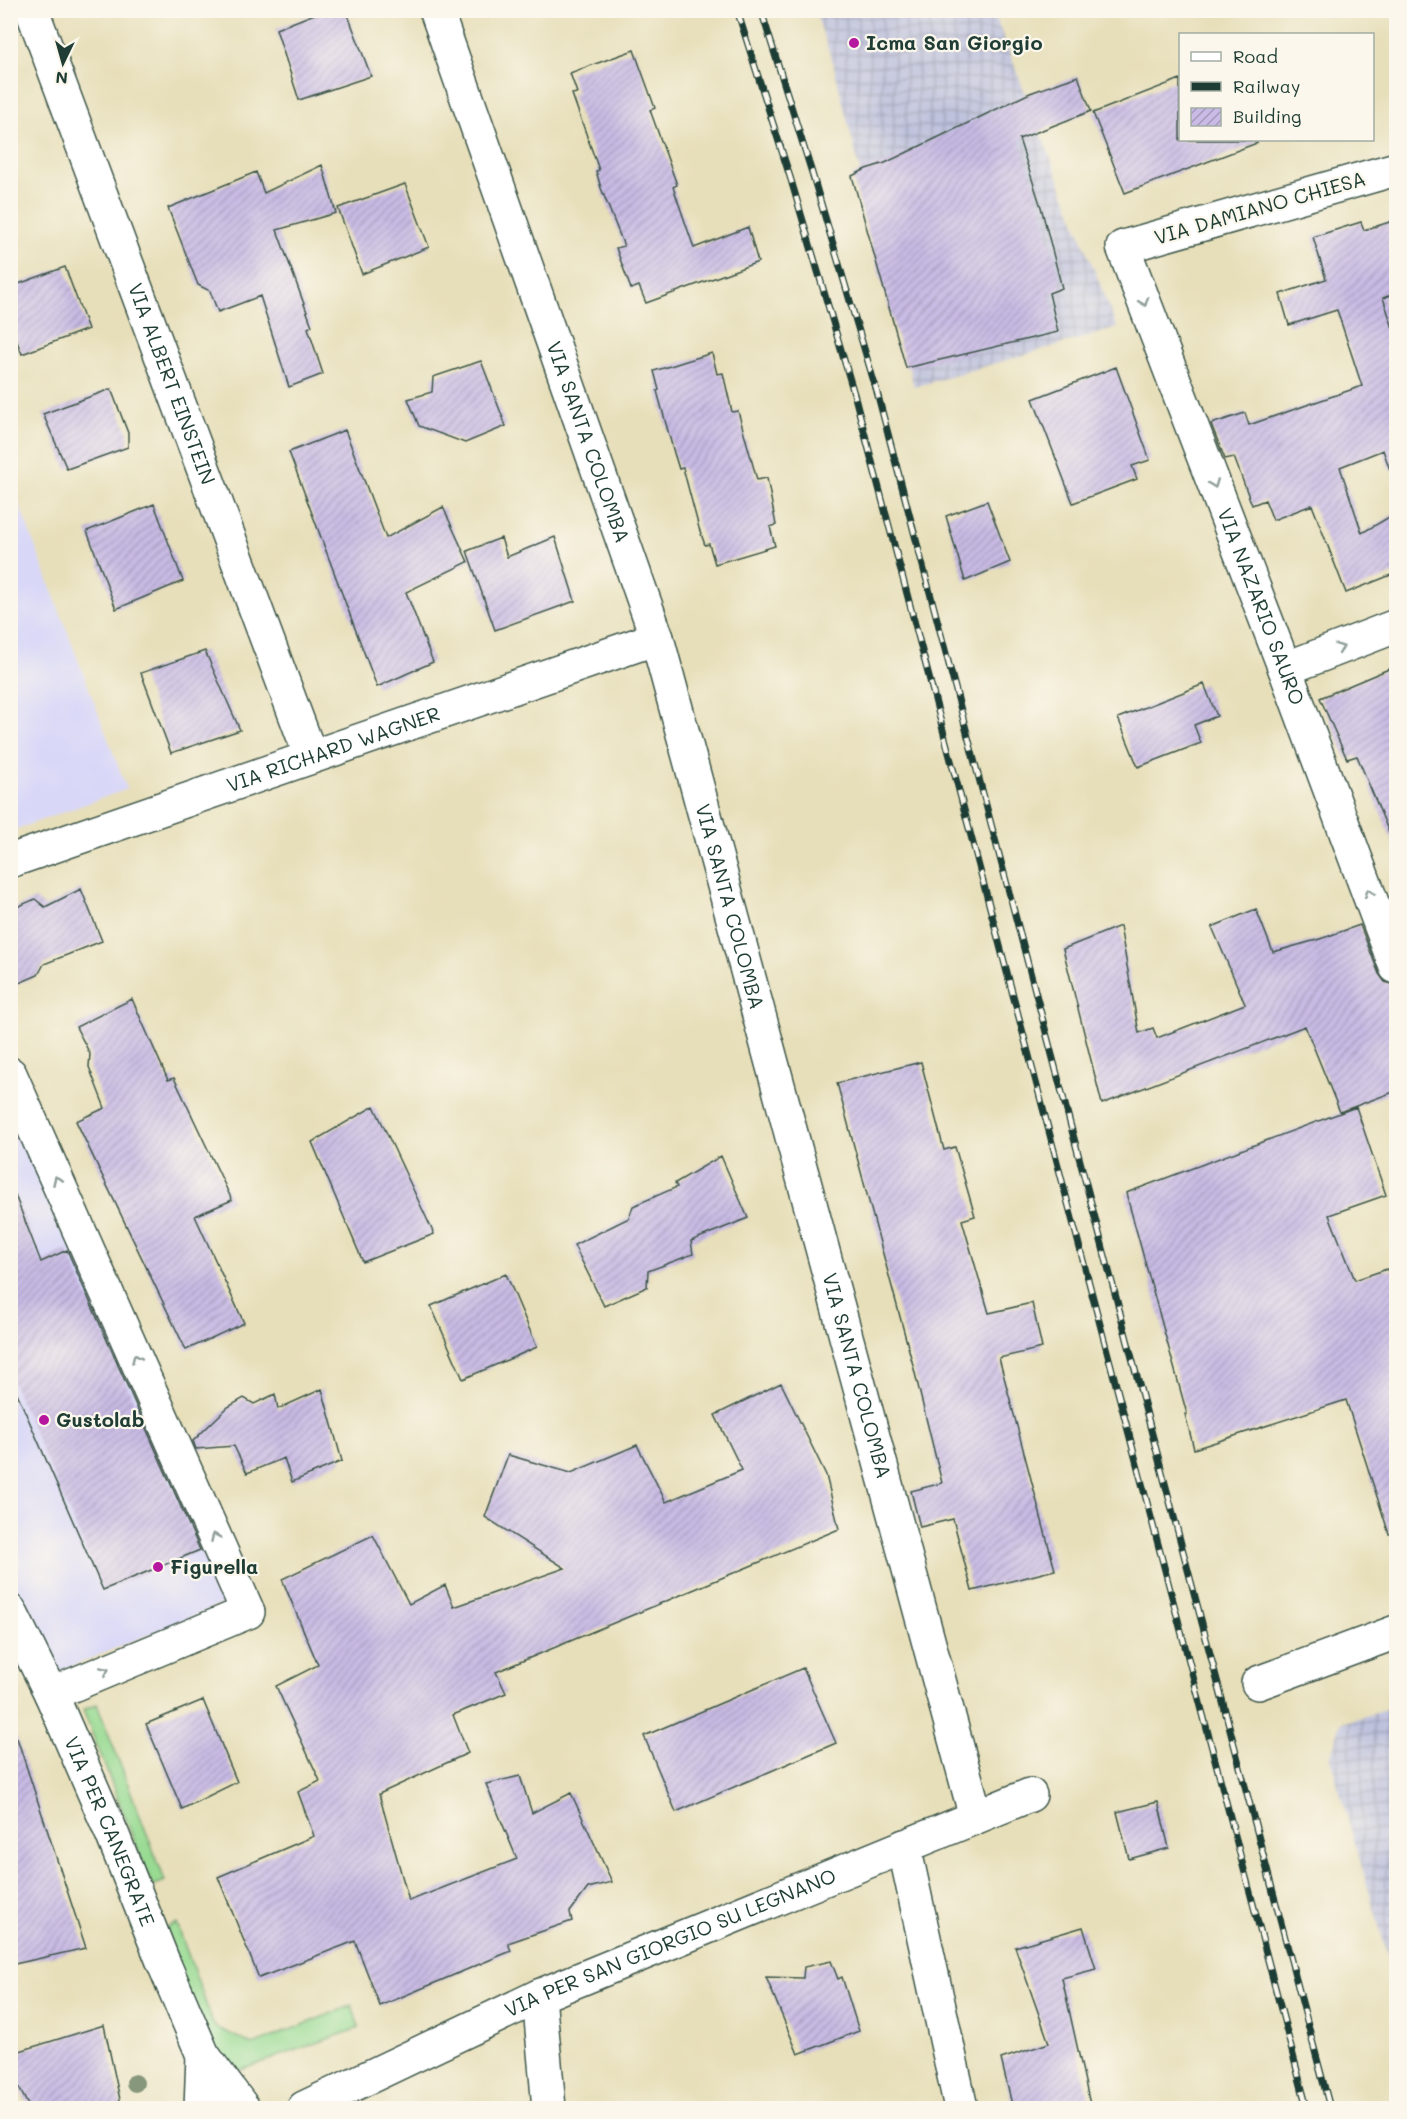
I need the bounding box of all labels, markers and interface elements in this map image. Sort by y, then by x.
place label: Icma San Giorgio [866,29,1043,55]
north arrow [33,33,93,93]
legend [1179,33,1374,141]
marker: Icma San Giorgio [847,36,861,50]
text: Road [1233,44,1278,68]
text: N [55,67,69,89]
text: Railway [1233,74,1300,98]
text: Building [1233,104,1301,128]
street label: VIA DAMIANO CHIESA [1151,164,1368,250]
street label: VIA ALBERT EINSTEIN [123,279,222,488]
one-way arrow [1137,296,1149,307]
street label: VIA SANTA COLOMBA [542,337,636,546]
one-way arrow [1207,478,1219,489]
street label: VIA NAZARIO SAURO [1212,504,1311,708]
one-way arrow [1334,643,1345,655]
street label: VIA RICHARD WAGNER [223,700,443,797]
street label: VIA SANTA COLOMBA [690,801,771,1012]
one-way arrow [1363,888,1376,898]
one-way arrow [53,1176,65,1187]
street label: VIA SANTA COLOMBA [817,1270,898,1481]
one-way arrow [131,1354,143,1365]
place label: Gustolab [56,1406,144,1432]
marker: Gustolab [37,1413,51,1427]
one-way arrow [210,1532,222,1543]
place label: Figurella [170,1553,258,1579]
marker: Figurella [151,1560,165,1574]
one-way arrow [99,1666,110,1678]
street label: VIA PER CANEGRATE [59,1732,162,1930]
street label: VIA PER SAN GIORGIO SU LEGNANO [500,1862,840,2023]

